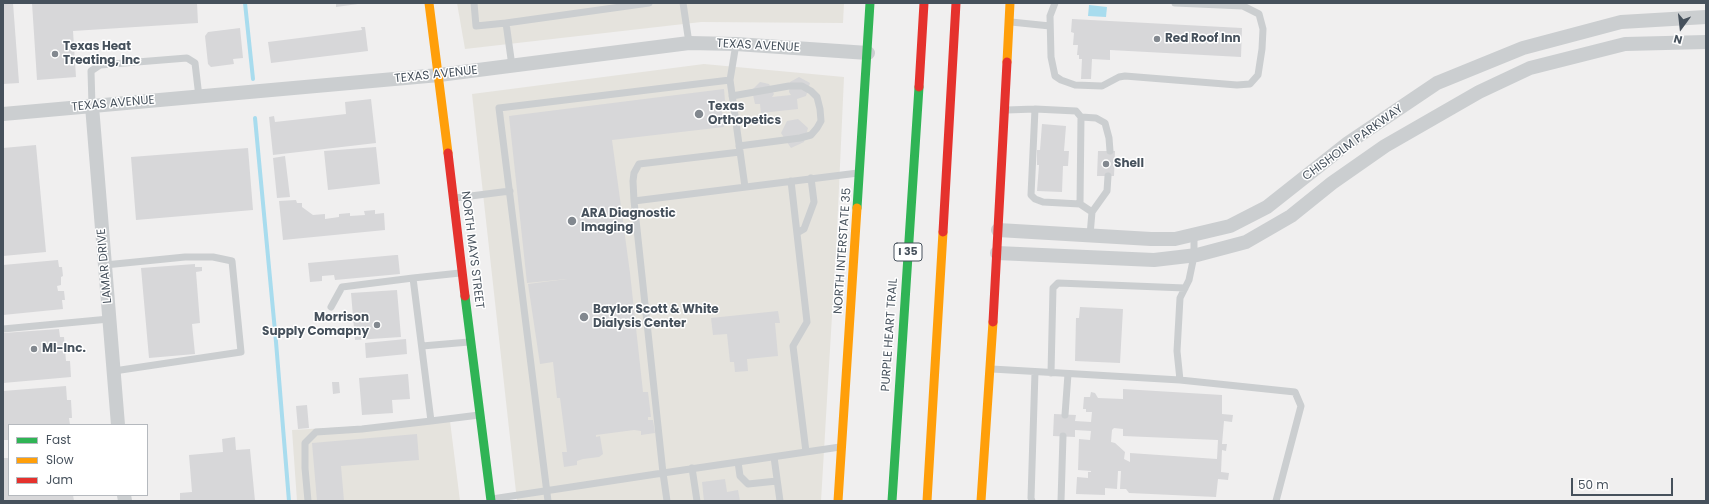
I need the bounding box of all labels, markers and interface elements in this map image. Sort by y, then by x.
north arrow [1661,8,1701,48]
text: N [1672,31,1684,48]
place label: Red Roof Inn [1165,32,1241,46]
marker: Red Roof Inn [1152,34,1162,44]
street label: TEXAS AVENUE [716,37,800,55]
place label: Texas Heat Treating, Inc [63,40,140,68]
marker: Texas Heat Treating, Inc [50,49,60,59]
street label: TEXAS AVENUE [394,63,478,87]
street label: TEXAS AVENUE [71,93,155,115]
place label: Texas Orthopetics [708,100,781,128]
street label: CHISHOLM PARKWAY [1300,102,1406,184]
marker: Texas Orthopetics [693,108,705,120]
place label: Shell [1114,157,1144,171]
marker: Shell [1101,159,1111,169]
street label: NORTH INTERSTATE 35 [831,187,855,315]
street label: NORTH MAYS STREET [458,190,486,310]
place label: ARA Diagnostic Imaging [581,207,676,235]
marker: ARA Diagnostic Imaging [566,215,578,227]
street label: LAMAR DRIVE [95,228,115,304]
road number: I 35 [894,243,922,261]
street label: PURPLE HEART TRAIL [879,278,901,392]
place label: Baylor Scott & White Dialysis Center [593,303,719,331]
place label: Morrison Supply Comapny [262,311,369,339]
marker: Baylor Scott & White Dialysis Center [578,311,590,323]
marker: Morrison Supply Comapny [372,320,382,330]
place label: MI-Inc. [42,342,86,356]
marker: MI-Inc. [29,344,39,354]
legend [8,424,148,496]
text: Fast [46,431,71,448]
text: Slow [46,451,74,468]
scale bar [1573,470,1675,496]
text: Jam [46,471,73,488]
text: 50 m [1578,476,1609,493]

